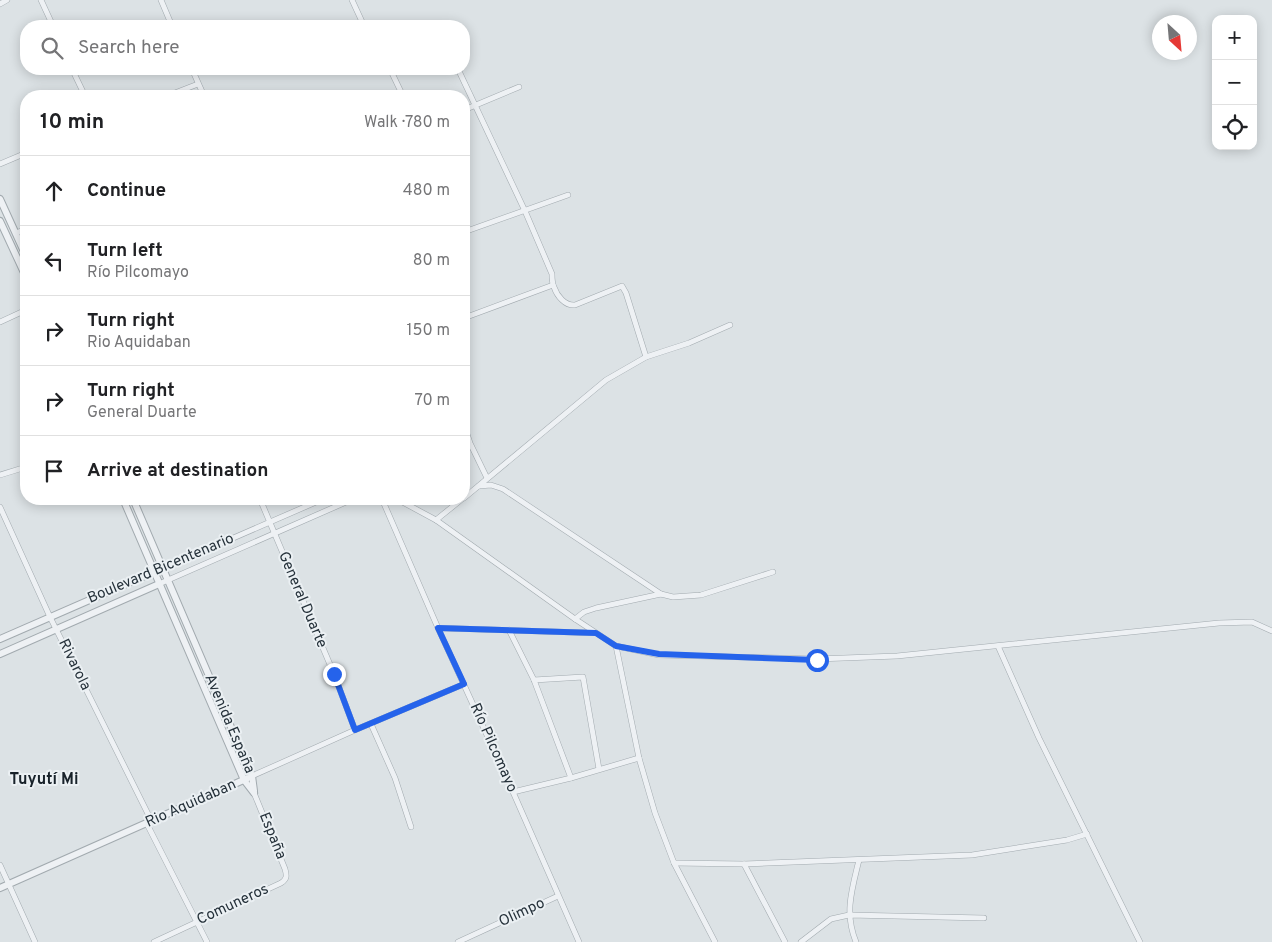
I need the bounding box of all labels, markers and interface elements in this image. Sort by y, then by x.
north arrow [1152,15,1197,60]
map controls [1212,15,1257,150]
button: + [1212,15,1257,60]
search box [20,20,470,75]
icon: search [38,34,66,62]
text: Search here [78,36,180,60]
button: − [1212,60,1257,105]
button: locate [1212,105,1257,150]
text: 10 min [40,109,104,136]
text: Walk · 780 m [364,113,450,133]
icon: ahead [40,177,68,205]
text: Continue [87,179,166,203]
text: 480 m [403,181,450,201]
text: Turn left [87,239,163,263]
icon: left [40,247,68,275]
text: 80 m [413,251,450,271]
text: Río Pilcomayo [87,263,189,283]
text: Turn right [87,309,175,333]
icon: right [40,317,68,345]
text: 150 m [407,321,450,341]
text: Rio Aquidaban [87,333,191,353]
text: Turn right [87,379,175,403]
icon: right [40,387,68,415]
text: 70 m [415,391,450,411]
text: General Duarte [87,403,197,423]
icon: arrive [40,457,68,485]
text: Arrive at destination [87,459,268,483]
street label: Boulevard Bicentenario [85,530,237,608]
street label: General Duarte [273,549,331,651]
street label: Rivarola [53,636,95,694]
route start [806,649,829,672]
route end [323,663,346,686]
street label: Avenida España [200,671,258,777]
street label: Río Pilcomayo [465,700,521,796]
district label: Tuyutí Mi [10,770,78,790]
street label: Rio Aquidaban [143,776,239,832]
street label: España [254,810,290,862]
street label: Comuneros [194,880,272,930]
street label: Olimpo [496,894,548,932]

